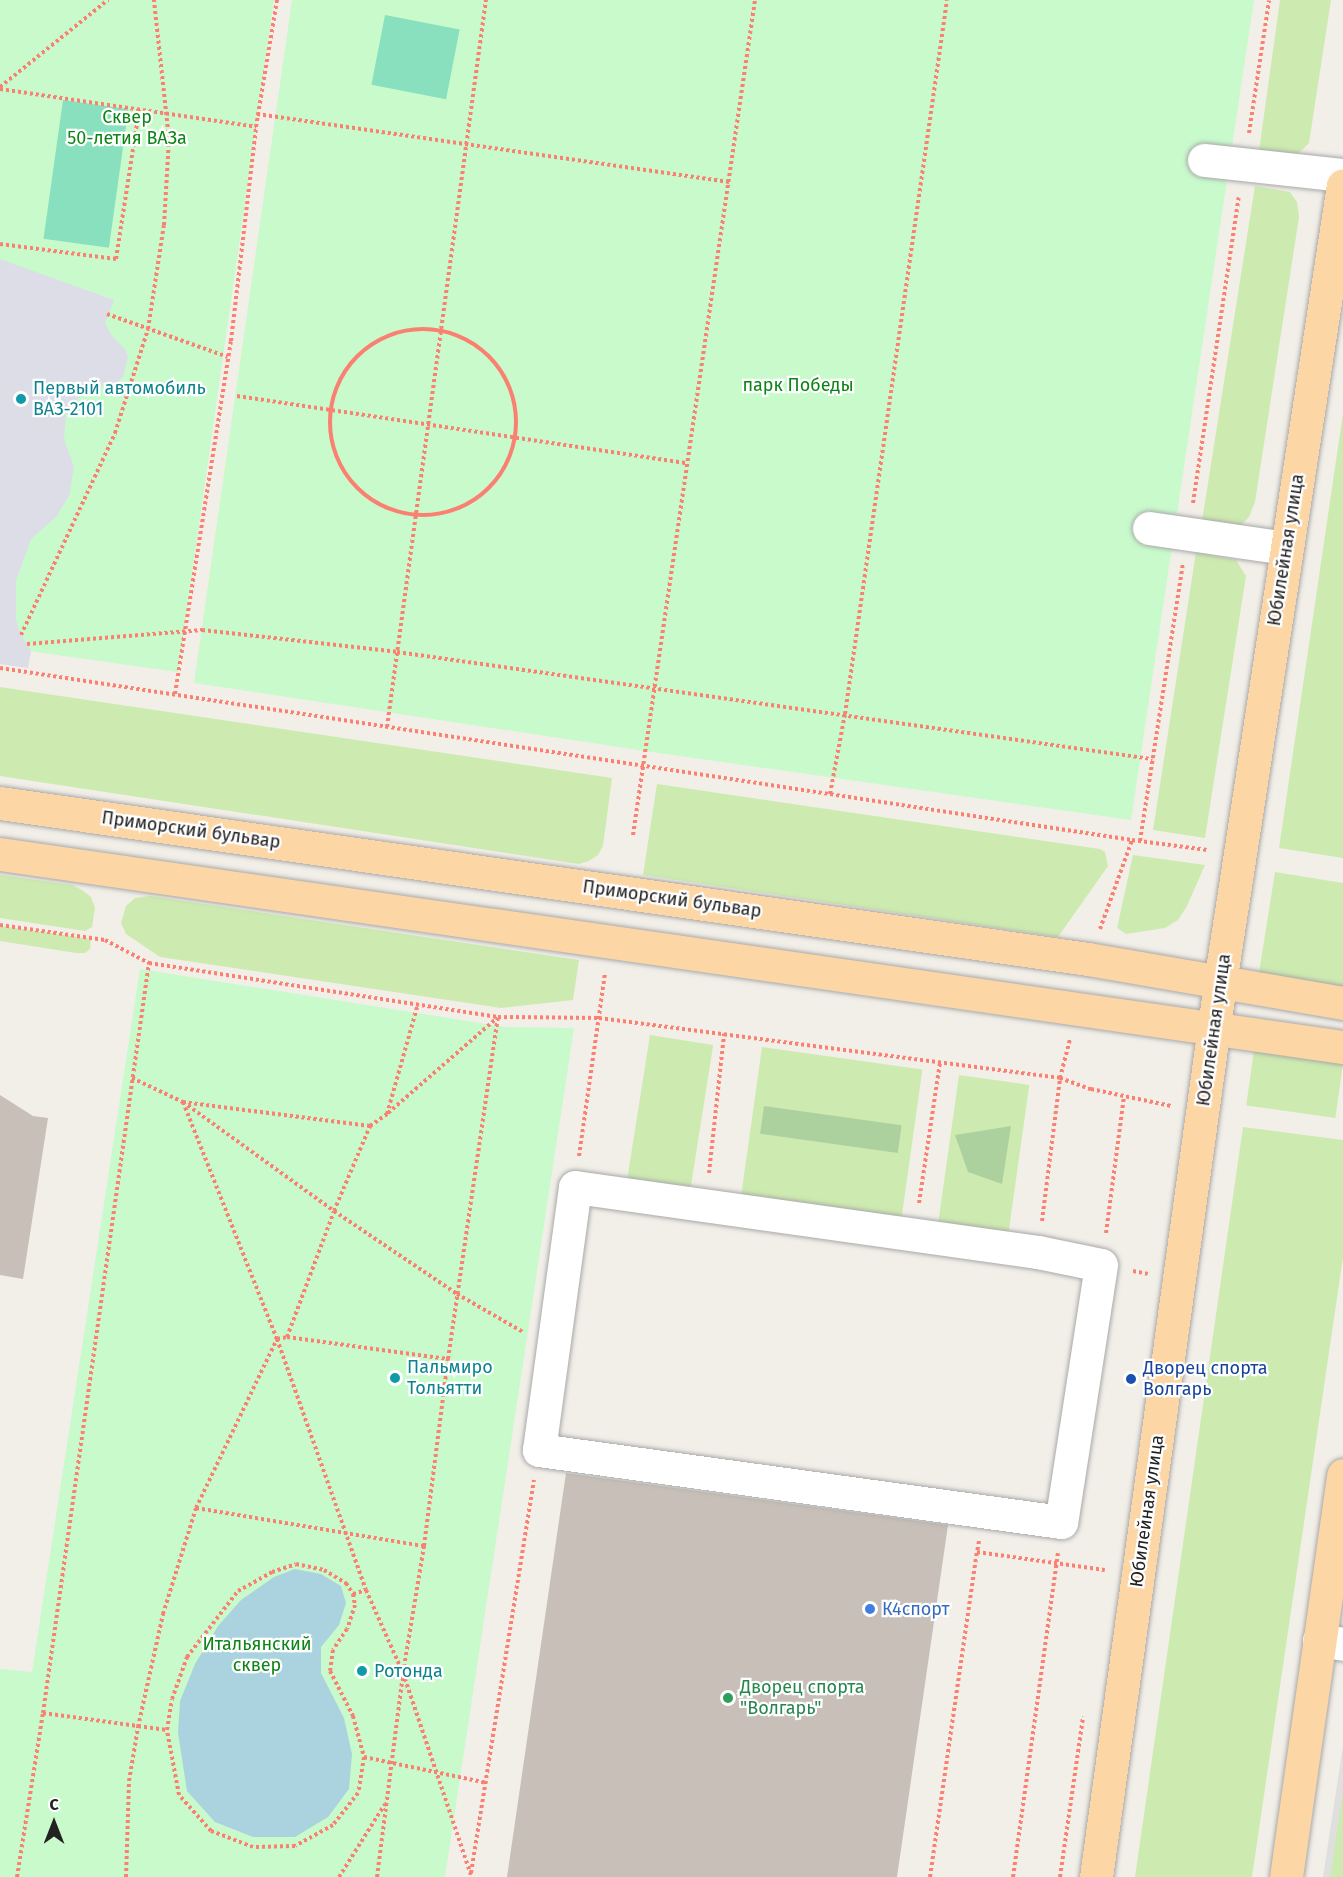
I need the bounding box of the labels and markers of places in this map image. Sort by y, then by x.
place label: Первый автомобиль ВАЗ-2101 [33,378,206,420]
marker: Первый автомобиль ВАЗ-2101 [14,392,28,406]
place label: Пальмиро Тольятти [407,1357,493,1400]
place label: Дворец спорта Волгарь [1143,1358,1268,1400]
marker: Пальмиро Тольятти [388,1371,402,1385]
marker: Дворец спорта Волгарь [1124,1372,1138,1386]
place label: К4спорт [882,1598,950,1620]
marker: К4спорт [863,1602,877,1616]
place label: Ротонда [374,1660,443,1682]
marker: Ротонда [355,1664,369,1678]
place label: Дворец спорта "Волгарь" [740,1677,865,1720]
marker: Дворец спорта "Волгарь" [721,1691,735,1705]

